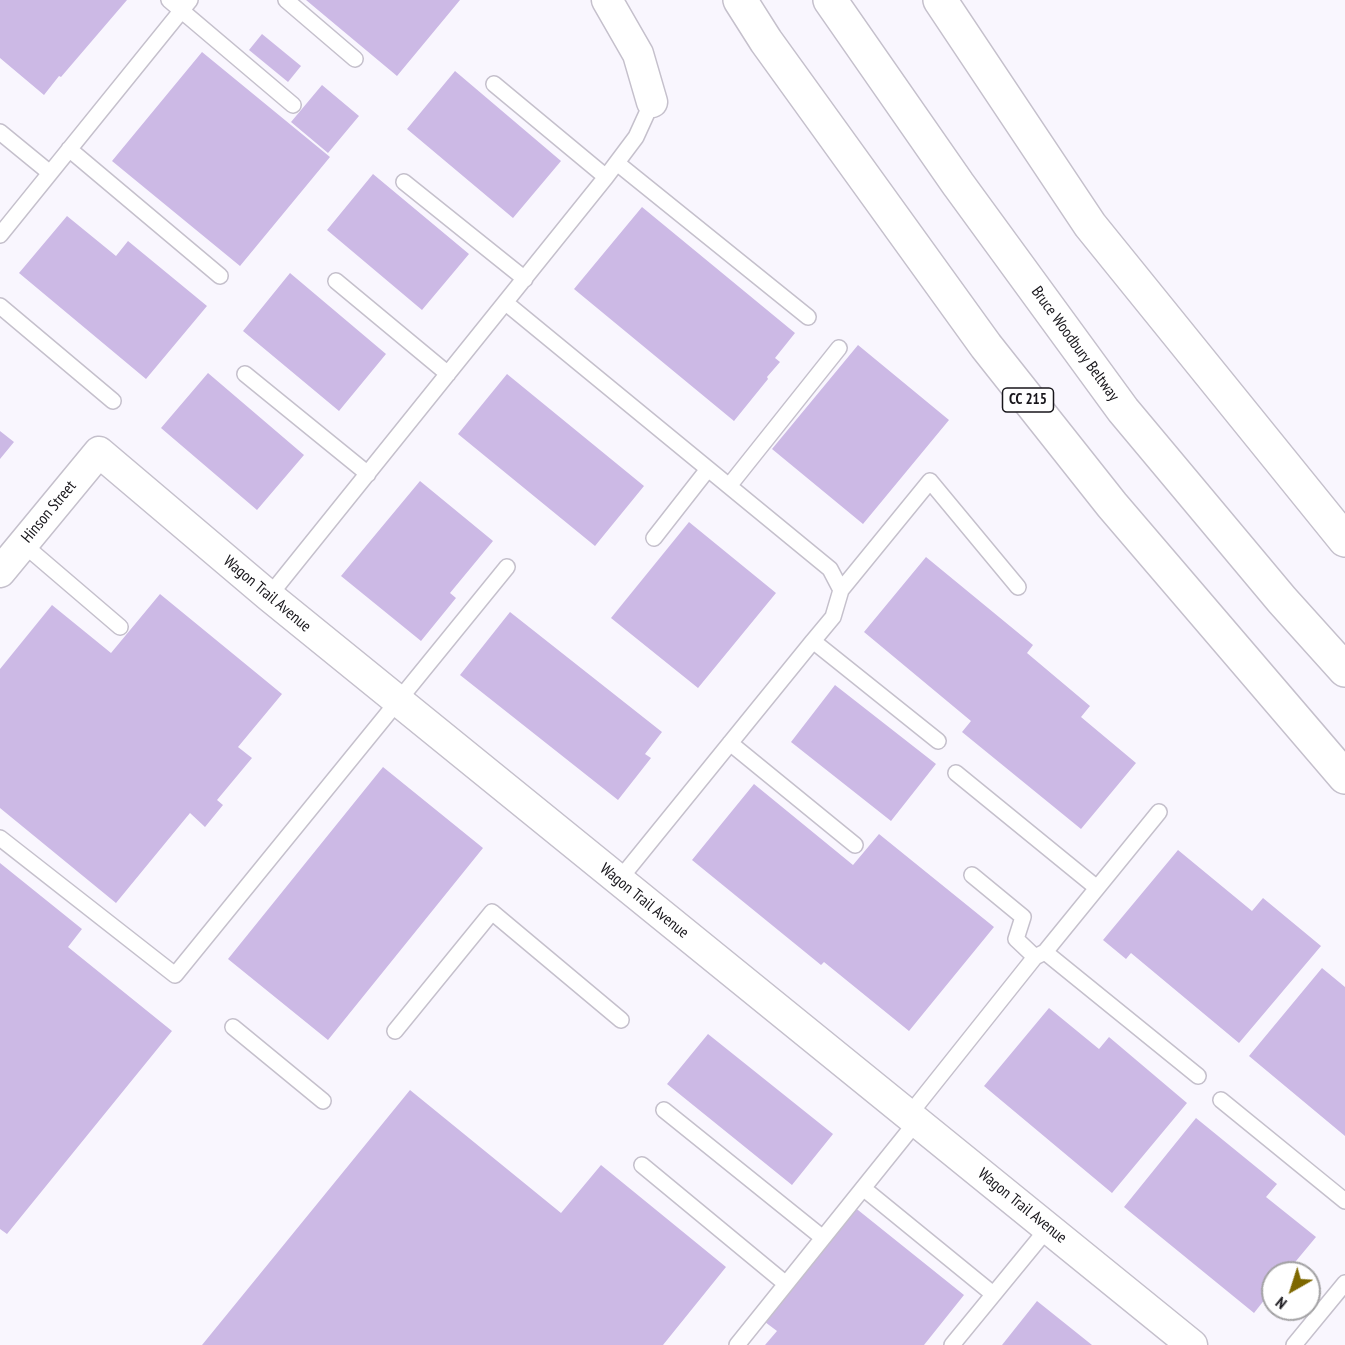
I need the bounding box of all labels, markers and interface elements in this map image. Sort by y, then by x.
street label: Bruce Woodbury Beltway [1027,283,1123,405]
road number: CC 215 [1002,388,1054,412]
street label: Hinson Street [18,477,80,547]
street label: Wagon Trail Avenue [219,552,315,636]
street label: Wagon Trail Avenue [596,859,692,943]
street label: Wagon Trail Avenue [974,1164,1070,1248]
north arrow [1261,1261,1321,1321]
text: N [1271,1293,1291,1314]

